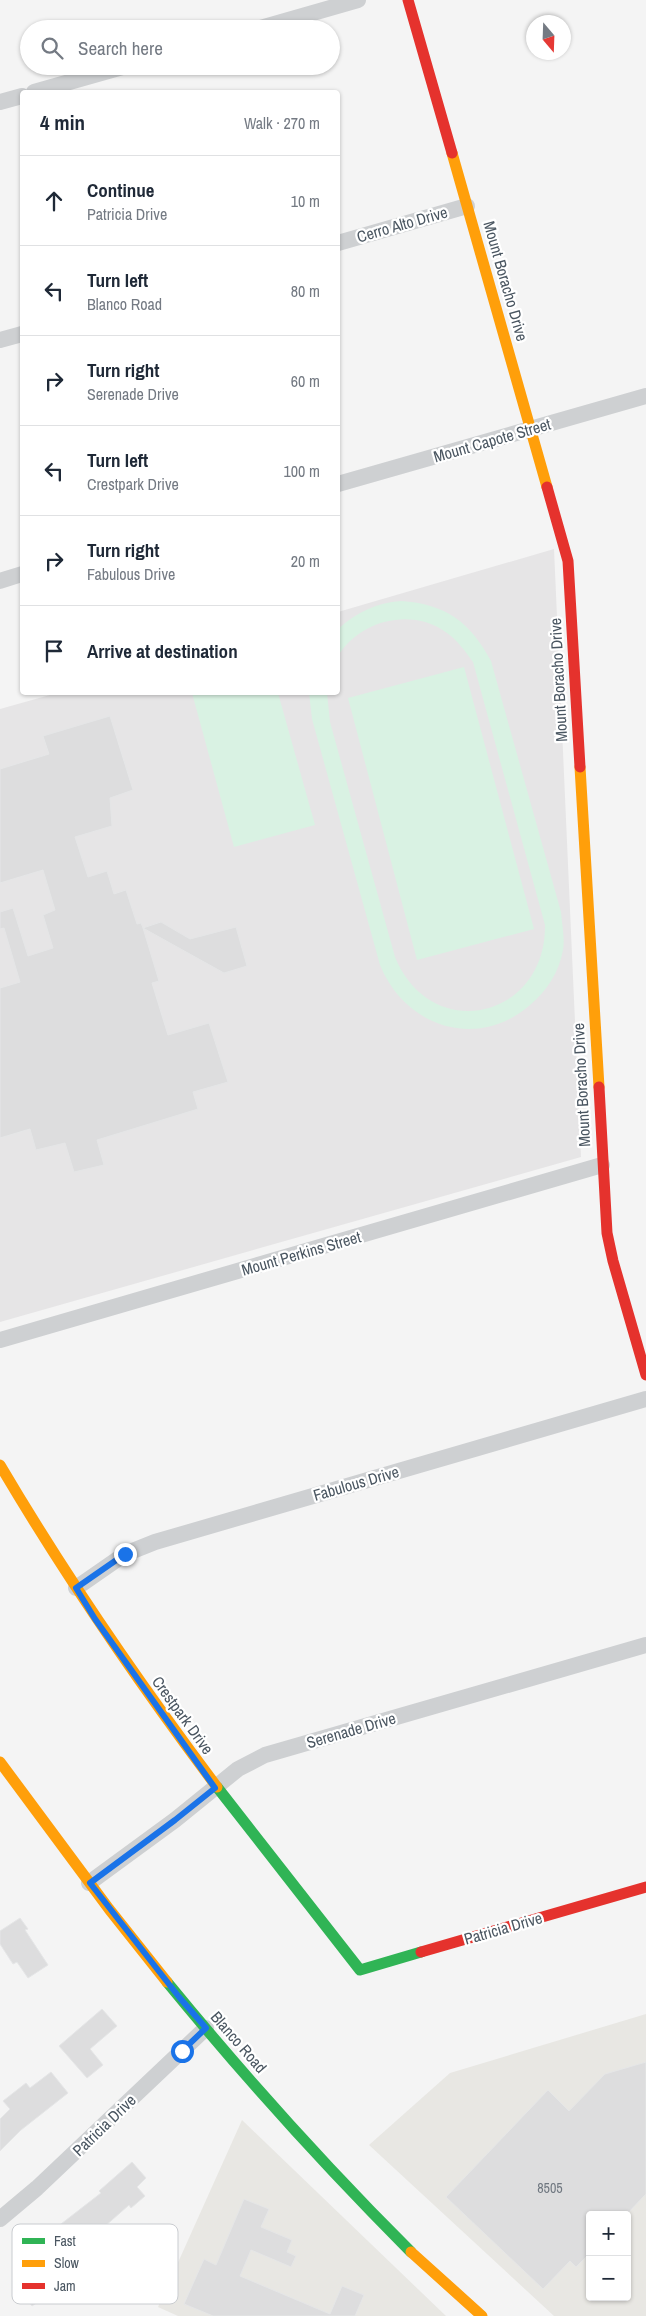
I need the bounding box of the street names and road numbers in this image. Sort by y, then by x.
street label: Cerro Alto Drive [354,201,450,247]
street label: Mount Boracho Drive [478,218,534,344]
street label: Mount Capote Street [431,413,554,467]
street label: Mount Boracho Drive [544,618,572,742]
street label: Mount Boracho Drive [567,1023,595,1147]
street label: Mount Perkins Street [239,1225,364,1281]
street label: Fabulous Drive [311,1460,401,1506]
street label: Crestpark Drive [147,1671,219,1759]
street label: Serenade Drive [304,1707,398,1753]
street label: Patricia Drive [461,1906,545,1950]
street label: Blanco Road [206,2006,272,2078]
street label: Patricia Drive [68,2089,140,2161]

